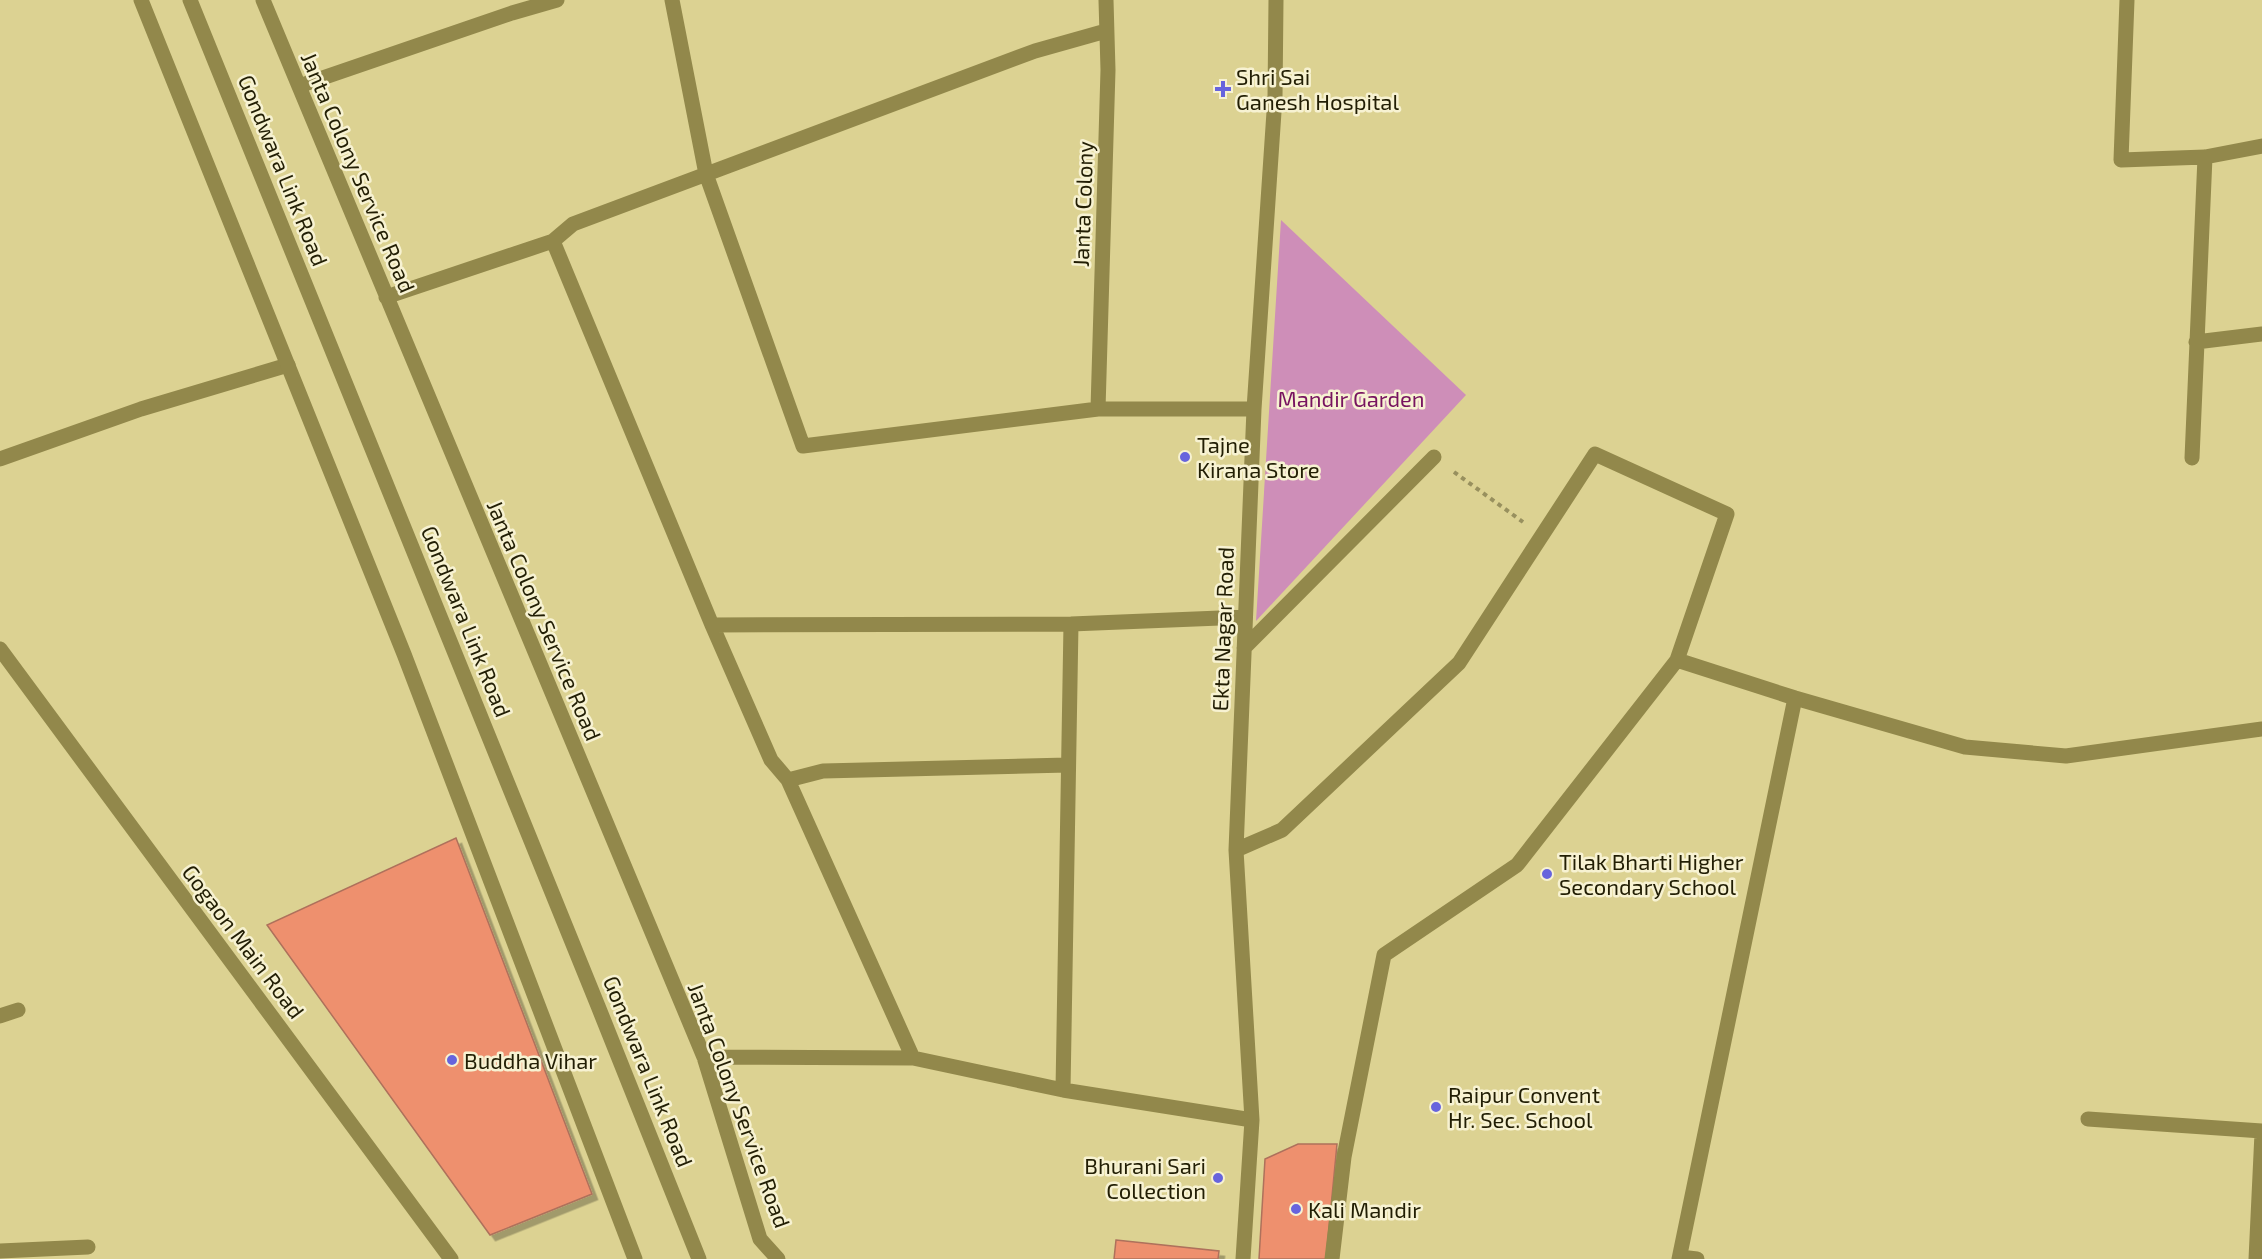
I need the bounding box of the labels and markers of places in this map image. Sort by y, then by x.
place label: Shri Sai Ganesh Hospital [1236,63,1399,114]
marker: Shri Sai Ganesh Hospital [1214,80,1232,98]
place label: Tajne Kirana Store [1197,431,1320,482]
marker: Tajne Kirana Store [1178,450,1192,464]
place label: Tilak Bharti Higher Secondary School [1559,848,1744,899]
marker: Tilak Bharti Higher Secondary School [1540,867,1554,881]
place label: Buddha Vihar [464,1047,597,1073]
marker: Buddha Vihar [445,1053,459,1067]
place label: Raipur Convent Hr. Sec. School [1448,1081,1600,1132]
marker: Raipur Convent Hr. Sec. School [1429,1100,1443,1114]
place label: Bhurani Sari Collection [1084,1152,1206,1203]
marker: Bhurani Sari Collection [1211,1171,1225,1185]
place label: Kali Mandir [1308,1196,1421,1222]
marker: Kali Mandir [1289,1202,1303,1216]

